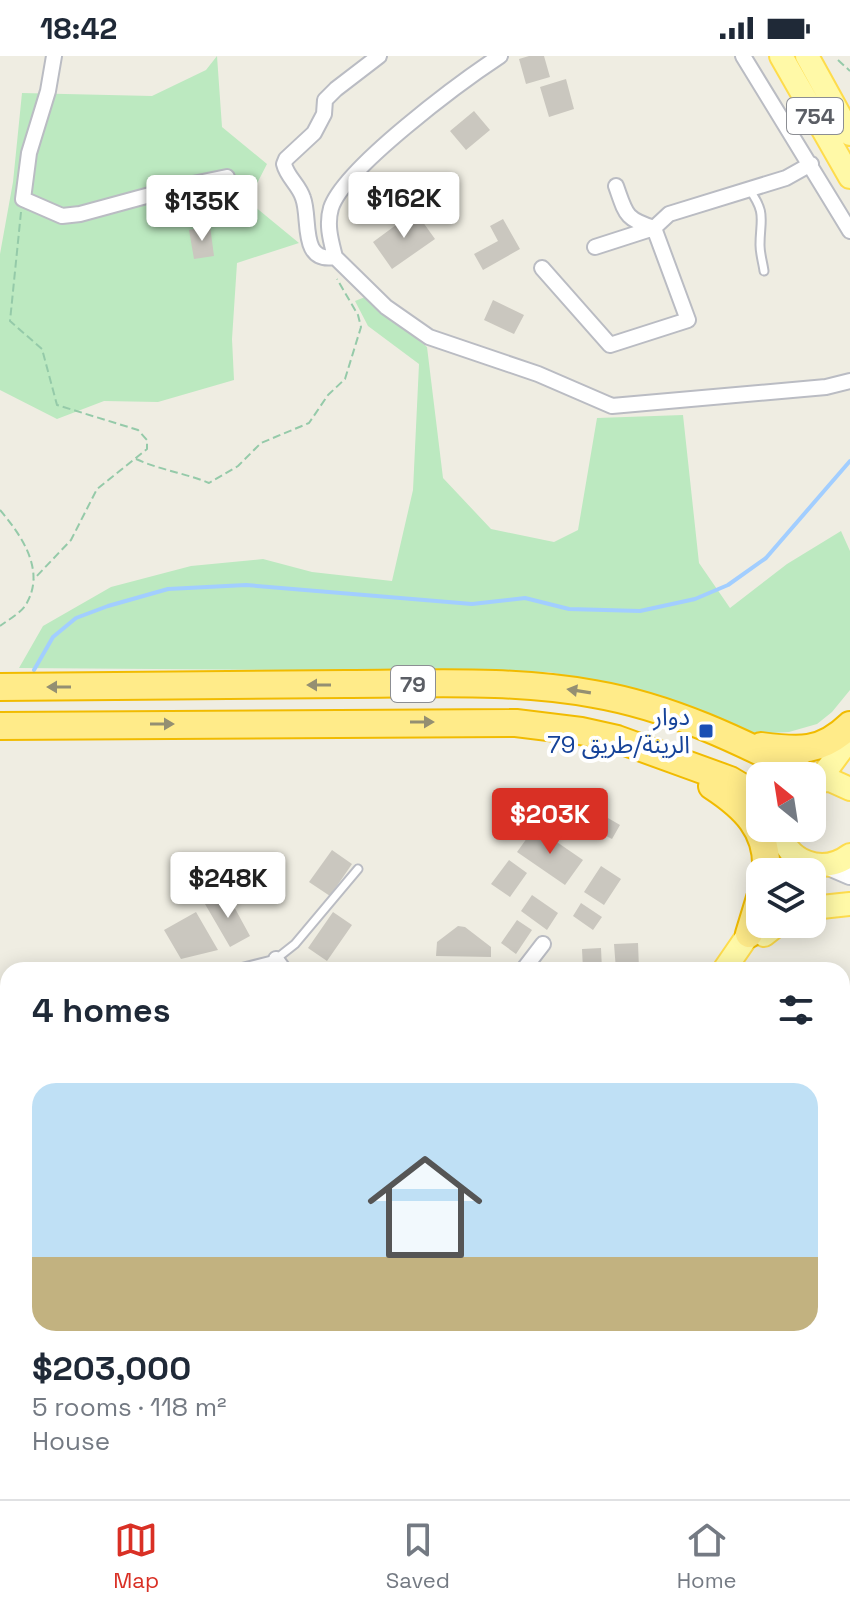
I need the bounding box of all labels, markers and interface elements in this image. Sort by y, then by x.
text: 18:42 [40,9,117,48]
road number: 754 [787,98,843,134]
pin: $162K [348,172,460,240]
pin: $135K [146,175,258,243]
text: $162K [366,181,442,215]
text: $135K [164,184,240,218]
road number: 79 [391,666,435,702]
one-way arrow [306,678,331,691]
one-way arrow [46,681,71,693]
one-way arrow [566,685,591,697]
place label: دوار الرينة/طريق 79 [547,701,690,760]
one-way arrow [410,716,435,728]
one-way arrow [150,718,175,731]
marker: دوار الرينة/طريق 79 [697,722,715,740]
north arrow [746,762,826,842]
map controls [746,762,826,938]
pin: $203K [494,788,606,856]
text: $203K [510,797,590,831]
pin: $248K [172,852,284,920]
button: layers [746,858,826,938]
text: $248K [188,861,268,895]
icon: filters [774,988,818,1032]
text: 4 homes [32,989,170,1032]
icon: home [353,1135,497,1279]
text: $203,000 [32,1347,191,1390]
text: 5 rooms · 118 m² [32,1390,227,1424]
text: House [32,1424,110,1458]
tab: Map [113,1518,159,1594]
tab: Saved [386,1518,450,1594]
tab: Home [677,1518,737,1594]

